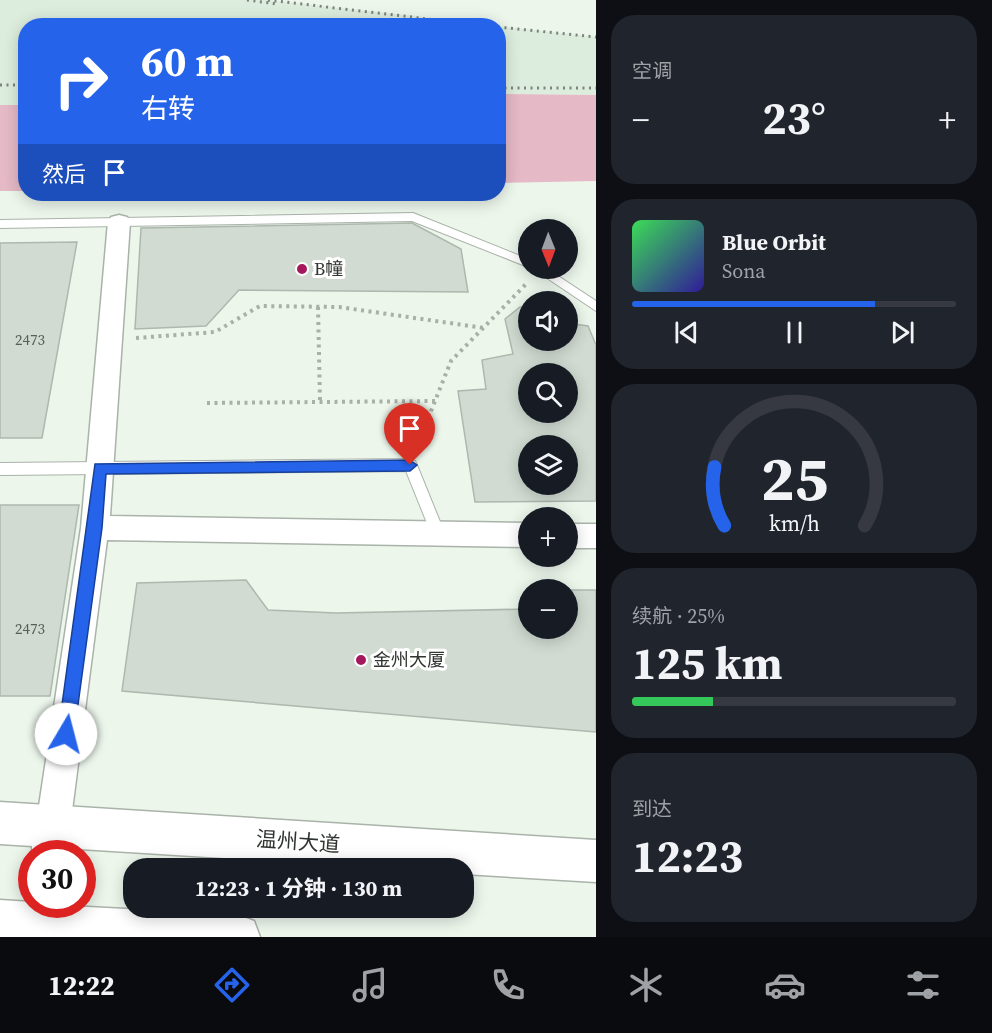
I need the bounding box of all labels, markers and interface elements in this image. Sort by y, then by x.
text: 60 m [141,32,234,90]
icon: right [42,42,120,120]
text: 空调 [632,57,672,85]
text: 23° [762,87,826,149]
text: 右转 [141,90,195,127]
text: − [632,97,650,142]
text: + [938,97,956,142]
icon: arrive [98,156,131,189]
text: 然后 [42,159,86,189]
north arrow [518,219,578,279]
map controls [518,219,578,639]
text: Blue Orbit [722,227,826,257]
place label: B幢 [314,256,343,281]
text: Sona [722,257,766,285]
marker: B幢 [295,262,309,276]
button: sound [518,291,578,351]
icon: previous [670,316,703,349]
icon: pause [778,316,811,349]
icon: next [886,316,919,349]
house number: 2473 [15,329,45,350]
button: search [518,363,578,423]
pin [384,403,435,465]
icon: arrive [393,412,426,445]
button: layers [518,435,578,495]
text: 25 [760,435,828,521]
button: + [518,507,578,567]
text: km/h [768,509,820,538]
button: − [518,579,578,639]
text: 续航 · 25% [632,602,725,630]
house number: 2473 [15,618,45,639]
text: 125 km [632,632,783,694]
place label: 金州大厦 [373,647,445,672]
marker: 金州大厦 [354,653,368,667]
position arrow [34,702,98,766]
text: 到达 [632,795,672,823]
street label: 温州大道 [255,824,341,859]
text: 12:23 [632,825,743,887]
speed limit sign: 30 [18,840,96,918]
text: 12:23 · 1 分钟 · 130 m [195,873,402,903]
icon: directions [211,964,253,1006]
icon: music [349,964,391,1006]
icon: phone [487,964,529,1006]
icon: climate [625,964,667,1006]
icon: car [764,964,806,1006]
icon: filters [902,964,944,1006]
text: 12:22 [48,967,115,1004]

